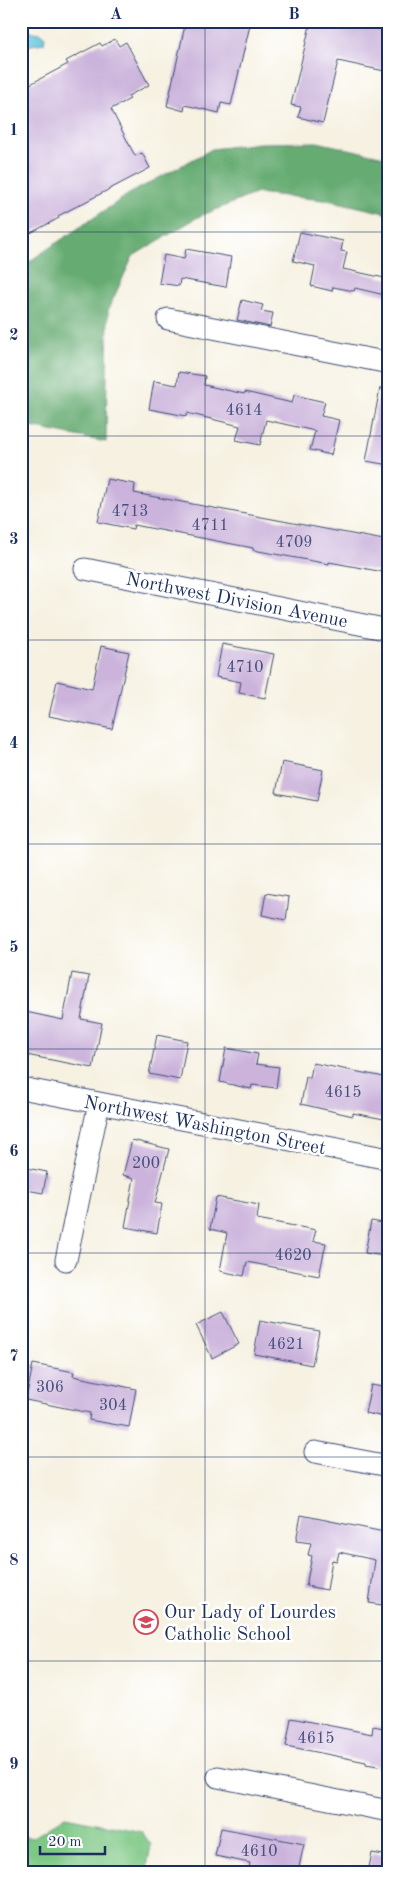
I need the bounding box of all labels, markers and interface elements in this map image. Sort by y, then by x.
text: A [110,7,122,23]
text: B [288,7,300,23]
text: 1 [9,123,19,139]
text: 2 [9,328,19,344]
house number: 4614 [225,403,263,419]
house number: 4713 [111,504,149,520]
house number: 4711 [191,518,229,534]
text: 3 [9,532,19,548]
house number: 4709 [275,535,313,551]
street label: Northwest Division Avenue [124,571,349,632]
house number: 4710 [226,660,264,676]
text: 4 [9,736,19,752]
text: 5 [9,940,19,956]
house number: 4615 [324,1085,362,1101]
street label: Northwest Washington Street [82,1094,327,1159]
text: 6 [9,1144,19,1160]
house number: 200 [132,1156,160,1172]
house number: 4620 [274,1248,312,1264]
house number: 4621 [267,1337,305,1353]
text: 7 [9,1349,19,1365]
house number: 306 [36,1380,64,1396]
house number: 304 [99,1398,127,1414]
text: 8 [9,1553,19,1569]
place label: Our Lady of Lourdes Catholic School [164,1604,336,1645]
school or university icon: Our Lady of Lourdes Catholic School [133,1609,159,1635]
house number: 4615 [297,1731,335,1747]
text: 9 [9,1757,19,1773]
scale bar [40,1823,105,1855]
text: 20 m [48,1835,82,1850]
house number: 4610 [240,1844,278,1860]

